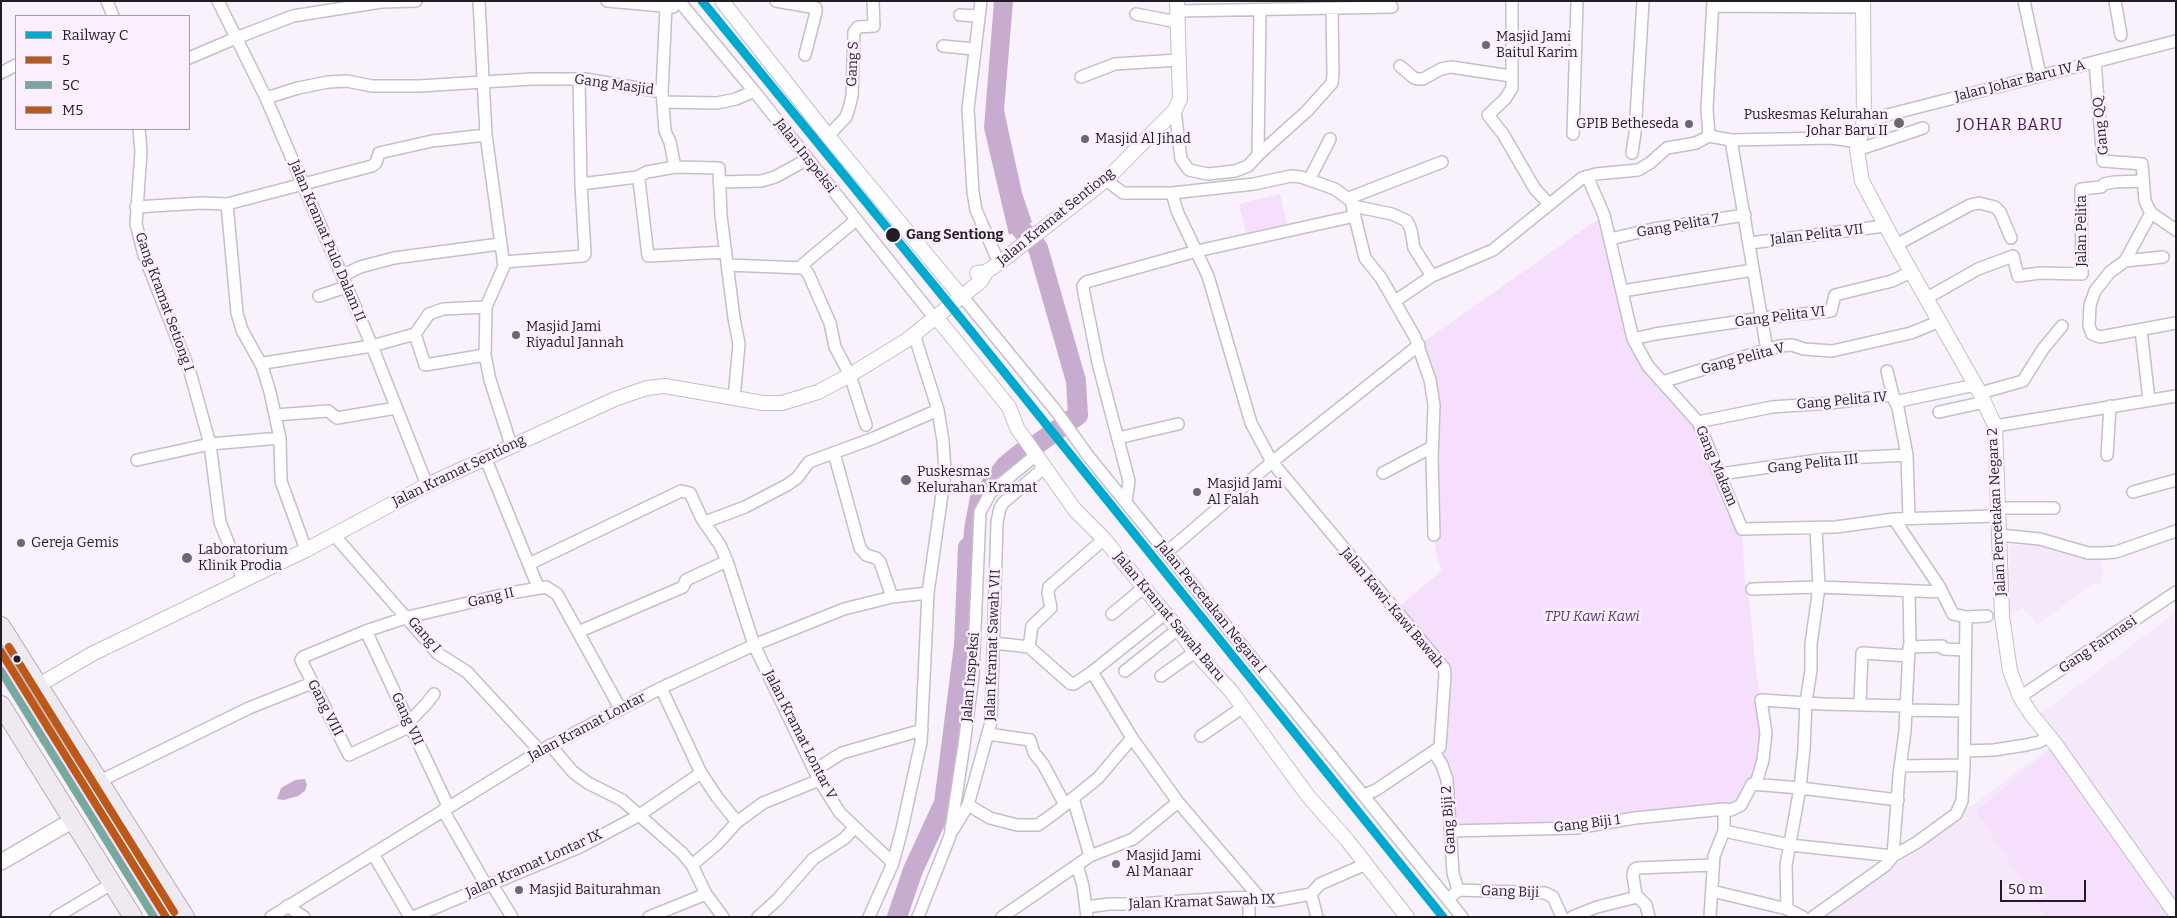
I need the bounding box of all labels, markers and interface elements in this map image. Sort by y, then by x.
legend [15,15,190,130]
text: Railway C [62,26,128,44]
place label: Masjid Jami Baitul Karim [1496,29,1578,62]
marker: Masjid Jami Baitul Karim [1480,39,1492,51]
street label: Gang S [844,41,862,87]
text: 5 [62,51,70,69]
street label: Jalan Johar Baru IV A [1953,57,2087,105]
street label: Gang Masjid [573,71,655,99]
text: 5C [62,76,80,94]
street label: Gang QQ [2090,96,2112,156]
text: M5 [62,101,83,119]
place label: Puskesmas Kelurahan Johar Baru II [1744,107,1888,140]
street label: Jalan Inspeksi [771,115,839,197]
place label: GPIB Betheseda [1576,116,1679,132]
marker: Puskesmas Kelurahan Johar Baru II [1892,116,1906,130]
district label: JOHAR BARU [1955,116,2065,136]
marker: GPIB Betheseda [1683,118,1695,130]
place label: Masjid Al Jihad [1095,131,1191,147]
marker: Masjid Al Jihad [1079,133,1091,145]
street label: Jalan Kramat Pulo Dalam II [285,158,369,324]
street label: Jalan Kramat Sentiong [994,165,1118,269]
street label: Jalan Pelita [2074,195,2090,267]
street label: Gang Pelita 7 [1635,210,1721,242]
street label: Jalan Pelita VII [1769,221,1865,249]
marker: Gang Sentiong [884,226,902,244]
place label: Gang Sentiong [906,227,1003,243]
street label: Gang Kramat Setiong I [131,230,197,374]
street label: Gang Pelita VI [1734,303,1826,331]
place label: Masjid Jami Riyadul Jannah [526,319,624,352]
marker: Masjid Jami Riyadul Jannah [510,329,522,341]
street label: Gang Pelita V [1699,340,1787,378]
street label: Gang Pelita IV [1796,389,1888,413]
street label: Gang Makam [1692,423,1740,509]
street label: Jalan Percetakan Negara 2 [1984,427,2010,597]
street label: Jalan Kramat Sentiong [390,431,528,511]
street label: Gang Pelita III [1767,451,1859,477]
place label: Puskesmas Kelurahan Kramat [917,464,1037,497]
marker: Puskesmas Kelurahan Kramat [899,473,913,487]
place label: Masjid Jami Al Falah [1207,476,1282,508]
marker: Masjid Jami Al Falah [1191,486,1203,498]
place label: Gereja Gemis [31,535,119,551]
marker: Gereja Gemis [15,537,27,549]
street label: Jalan Percetakan Negara I [1152,537,1270,677]
place label: Laboratorium Klinik Prodia [198,542,288,574]
street label: Jalan Kawi-Kawi Bawah [1337,545,1447,671]
street label: Jalan Kramat Sawah Baru [1110,549,1228,685]
marker: Laboratorium Klinik Prodia [180,551,194,565]
street label: Jalan Kramat Sawah VII [982,569,1004,721]
street label: Gang II [466,585,516,611]
park label: TPU Kawi Kawi [1544,609,1640,625]
street label: Gang Farmasi [2056,613,2140,677]
street label: Gang I [404,614,444,656]
street label: Jalan Inspeksi [959,631,983,723]
unlabelled marker [12,654,22,664]
street label: Jalan Kramat Lontar V [760,668,840,802]
street label: Gang VIII [304,677,346,739]
street label: Jalan Kramat Lontar [526,689,648,765]
street label: Gang VII [387,690,427,748]
street label: Gang Biji 2 [1438,785,1460,855]
street label: Gang Biji 1 [1553,812,1621,836]
street label: Jalan Kramat Lontar IX [463,826,605,902]
place label: Masjid Jami Al Manaar [1126,848,1201,880]
marker: Masjid Jami Al Manaar [1110,858,1122,870]
scale bar [2002,870,2088,902]
text: 50 m [2008,880,2043,898]
place label: Masjid Baiturahman [529,882,661,898]
street label: Gang Biji [1481,883,1539,901]
marker: Masjid Baiturahman [513,884,525,896]
street label: Jalan Kramat Sawah IX [1128,891,1276,913]

